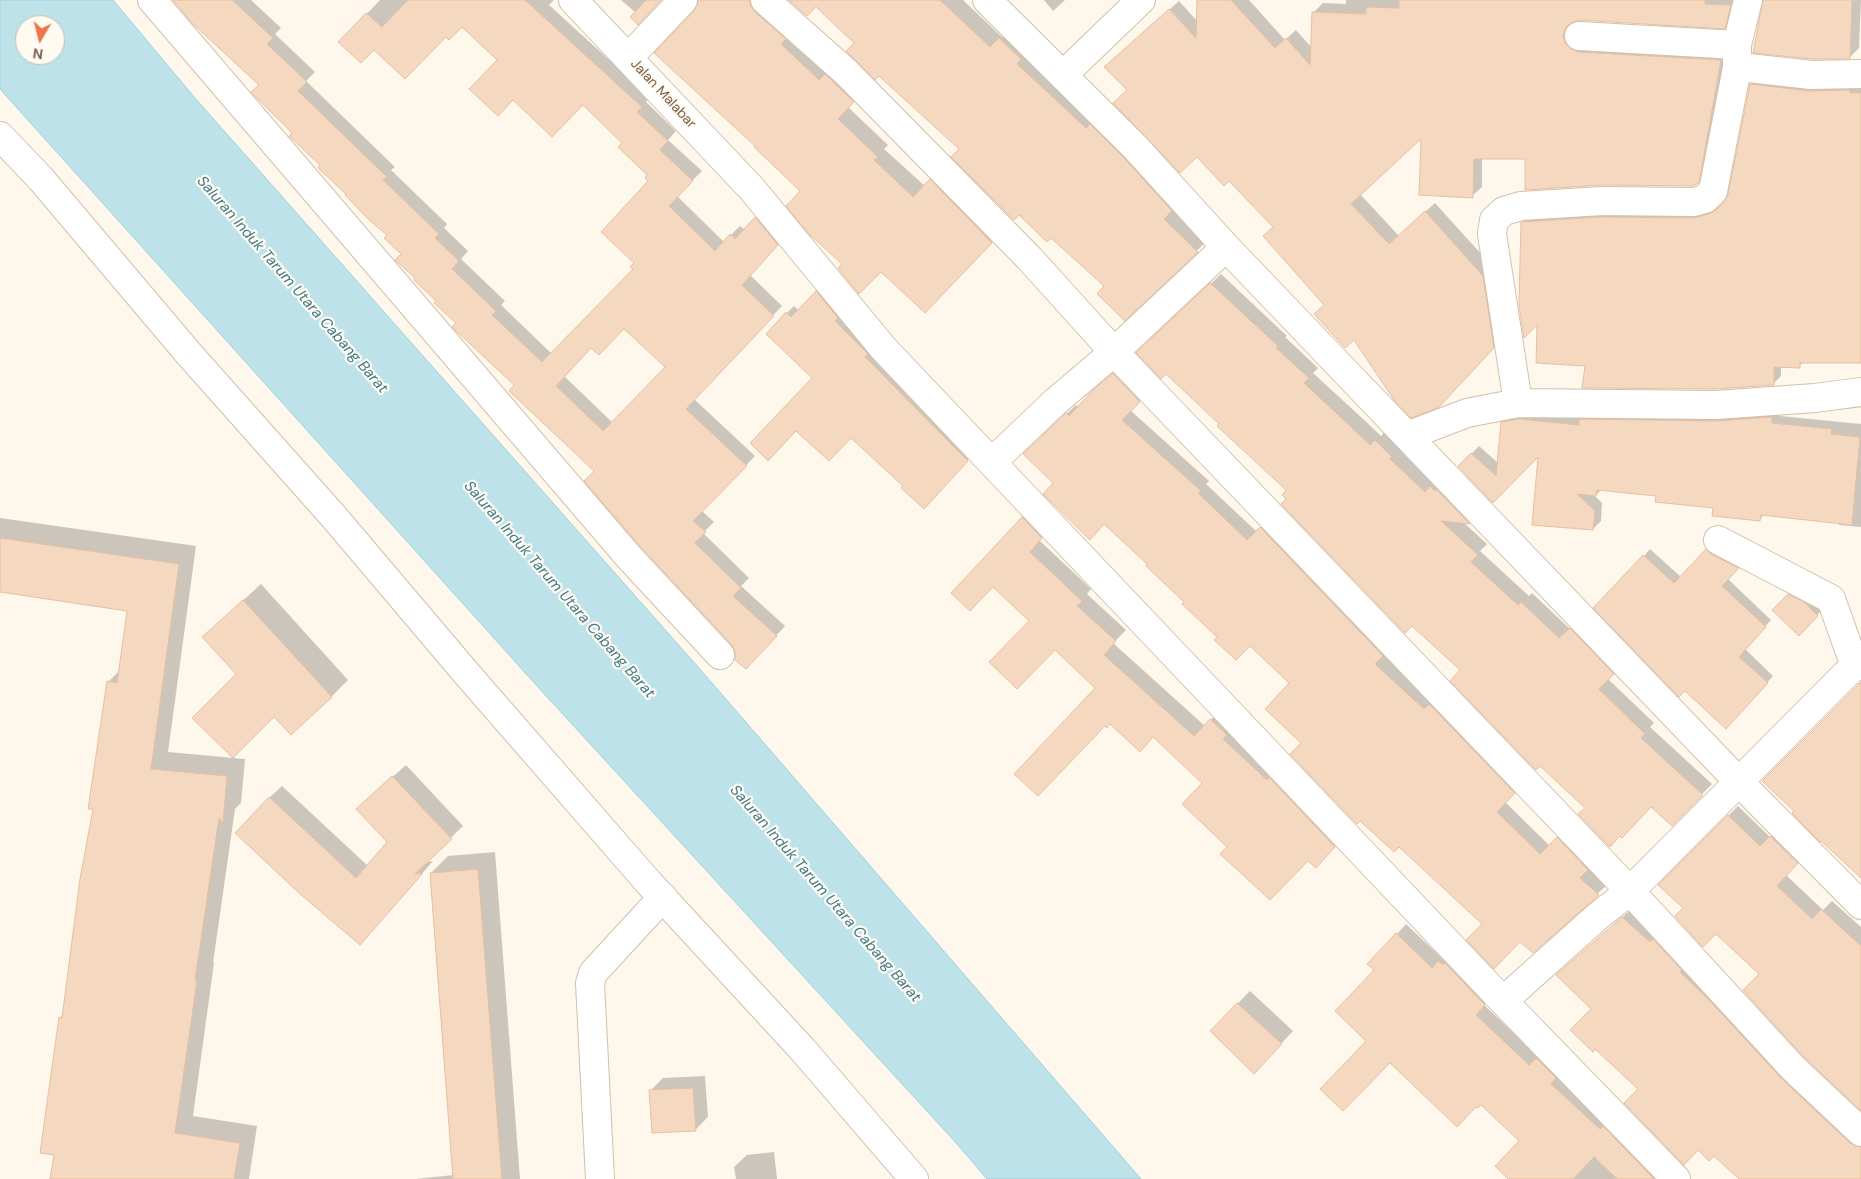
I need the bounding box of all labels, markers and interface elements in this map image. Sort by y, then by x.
north arrow [15,15,65,65]
text: N [32,44,44,63]
street label: Jalan Malabar [627,56,699,132]
water label: Saluran Induk Tarum Utara Cabang Barat [193,173,391,397]
water label: Saluran Induk Tarum Utara Cabang Barat [460,478,658,702]
water label: Saluran Induk Tarum Utara Cabang Barat [726,782,924,1006]

